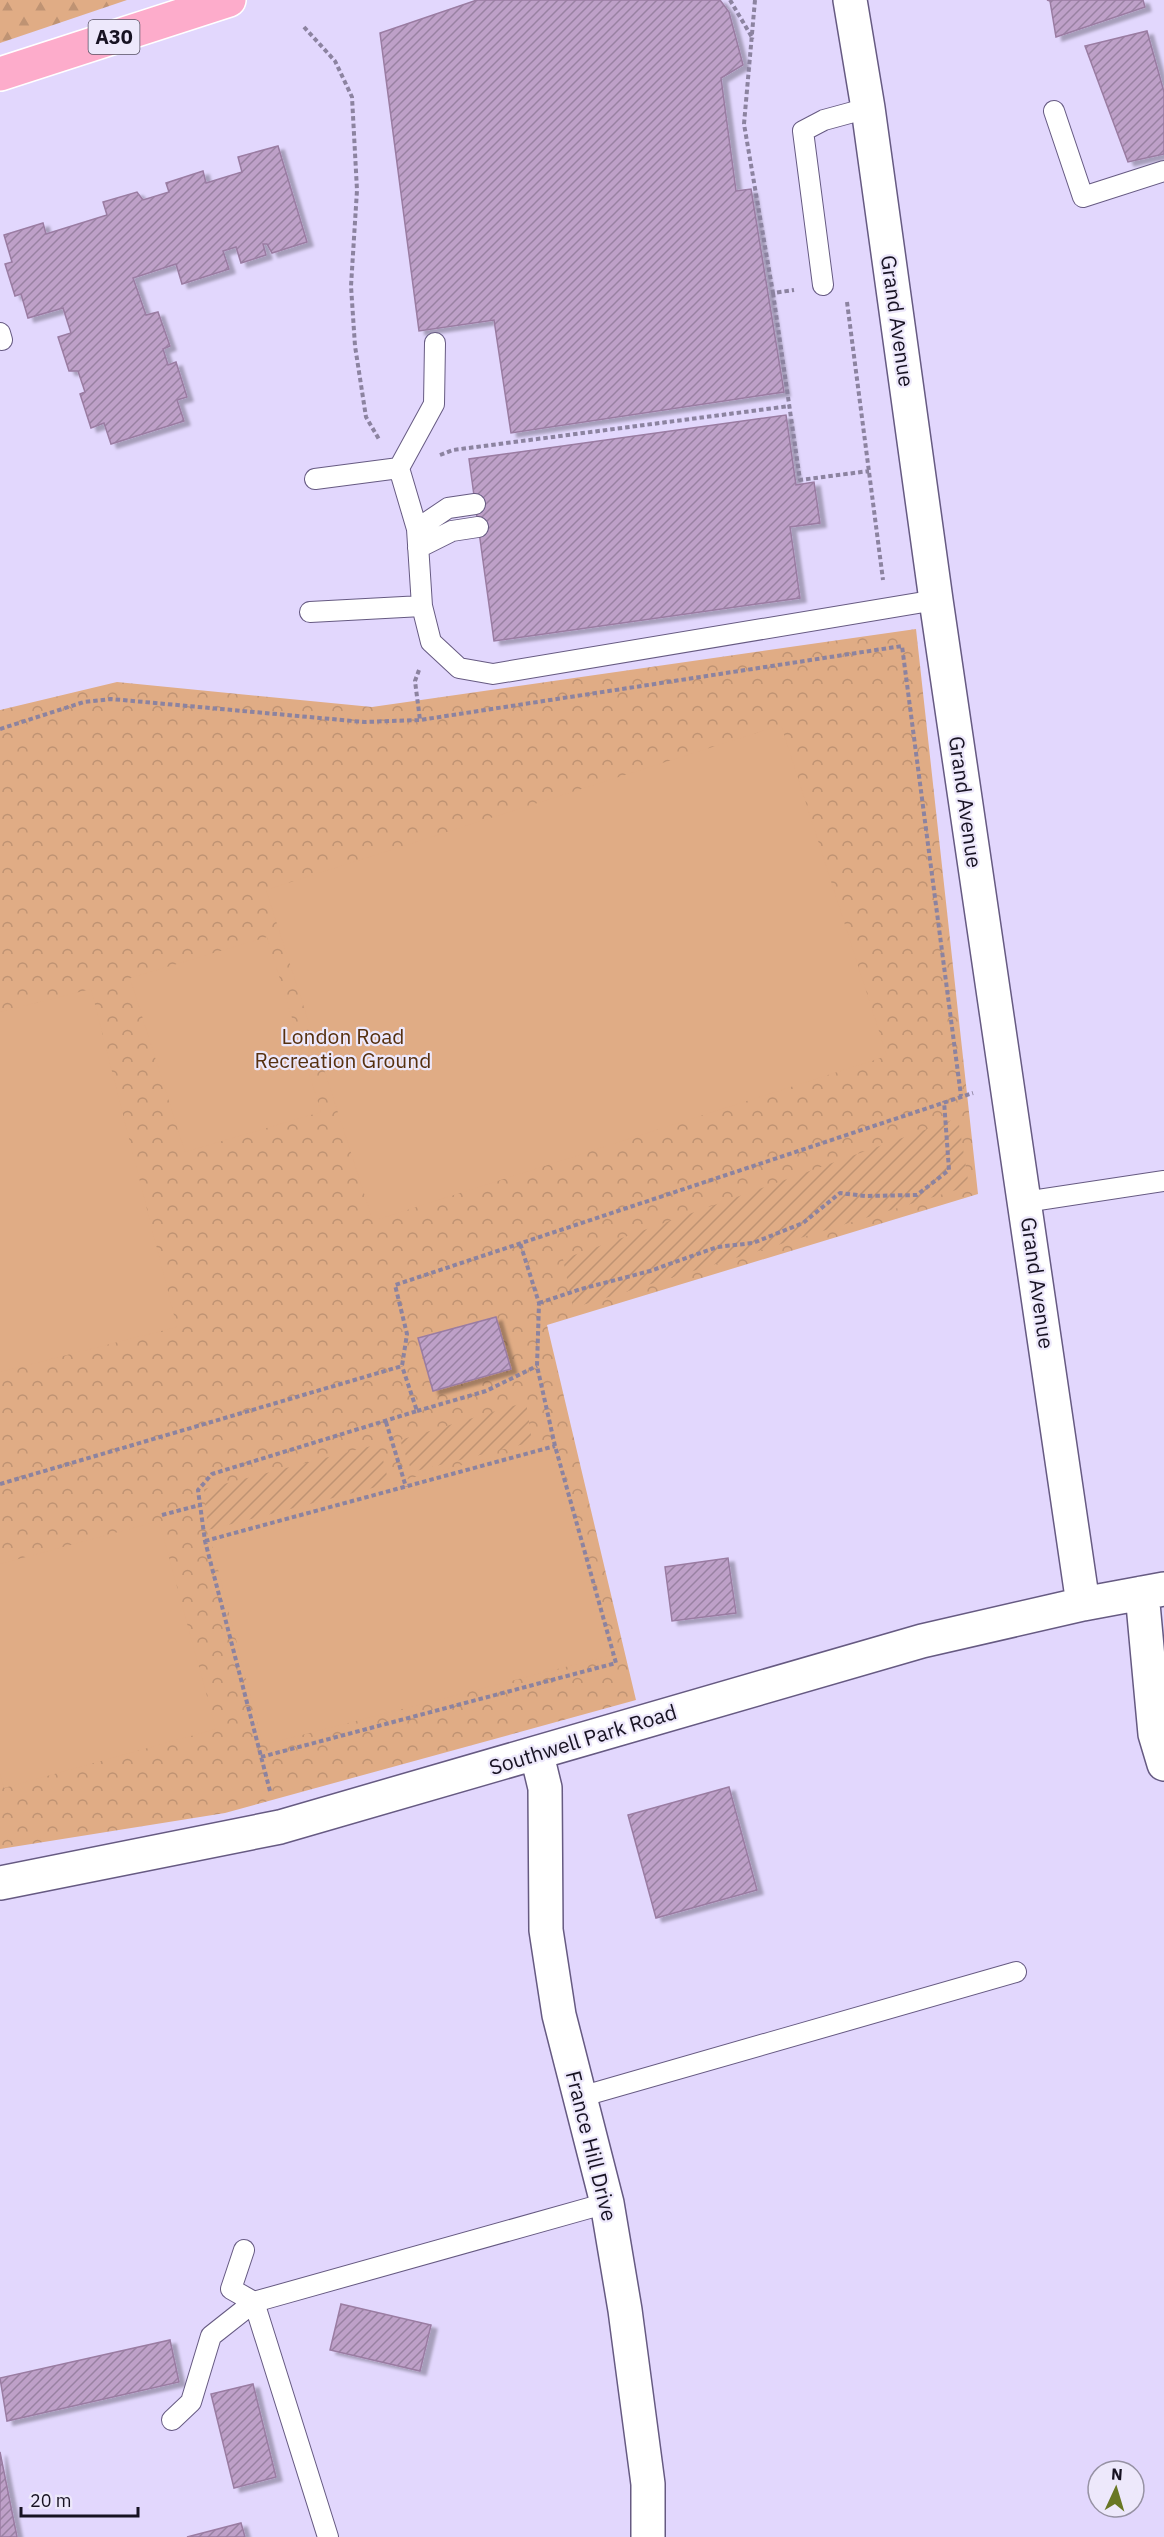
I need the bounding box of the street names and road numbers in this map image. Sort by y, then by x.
road number: A30 [88,20,140,54]
street label: Grand Avenue [875,253,921,388]
street label: Grand Avenue [943,734,989,869]
street label: Grand Avenue [1015,1215,1061,1350]
street label: Southwell Park Road [486,1697,680,1781]
street label: France Hill Drive [560,2068,624,2224]

